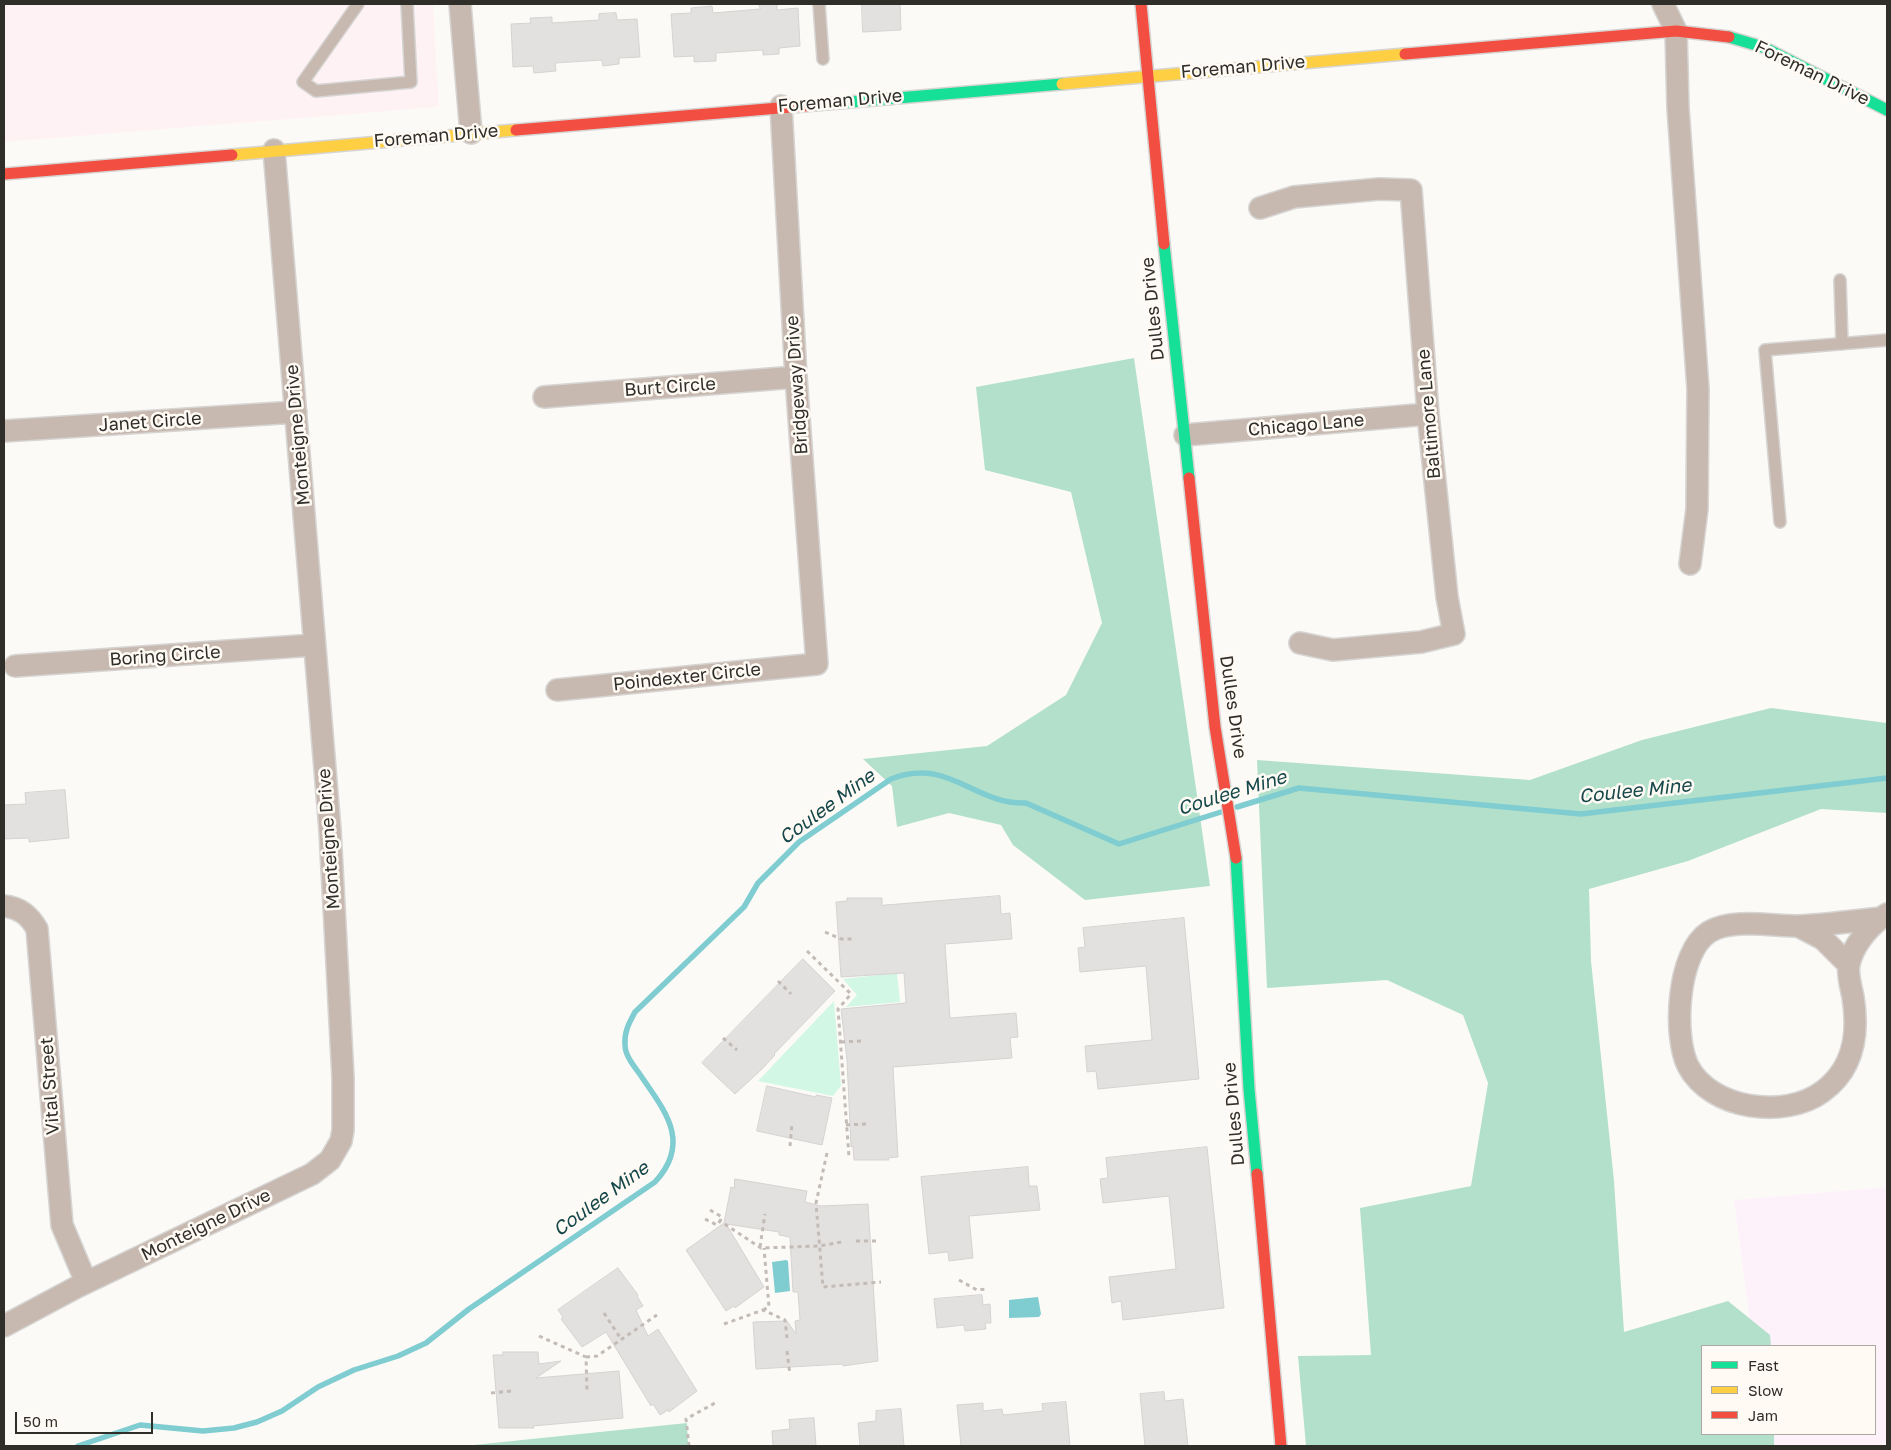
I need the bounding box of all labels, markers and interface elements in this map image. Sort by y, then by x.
street label: Foreman Drive [1751,36,1873,110]
street label: Foreman Drive [1180,51,1306,83]
street label: Foreman Drive [777,85,903,117]
street label: Foreman Drive [373,120,499,152]
street label: Dulles Drive [1137,256,1169,362]
street label: Bridgeway Drive [781,315,813,455]
street label: Baltimore Lane [1413,348,1445,480]
street label: Monteigne Drive [281,364,315,506]
street label: Burt Circle [623,373,717,401]
street label: Janet Circle [98,408,202,436]
street label: Chicago Lane [1247,409,1365,441]
street label: Boring Circle [109,641,221,671]
street label: Dulles Drive [1215,654,1251,760]
street label: Poindexter Circle [612,658,762,696]
water label: Coulee Mine [775,765,879,849]
water label: Coulee Mine [1175,766,1289,820]
street label: Monteigne Drive [313,768,345,910]
water label: Coulee Mine [1578,774,1692,808]
street label: Vital Street [36,1036,64,1136]
street label: Dulles Drive [1219,1061,1249,1167]
water label: Coulee Mine [549,1157,653,1241]
street label: Monteigne Drive [138,1184,274,1266]
legend [1701,1345,1876,1435]
text: Fast [1748,1356,1779,1374]
text: Slow [1748,1381,1783,1399]
scale bar [18,1402,155,1434]
text: Jam [1748,1406,1778,1424]
text: 50 m [23,1412,58,1430]

